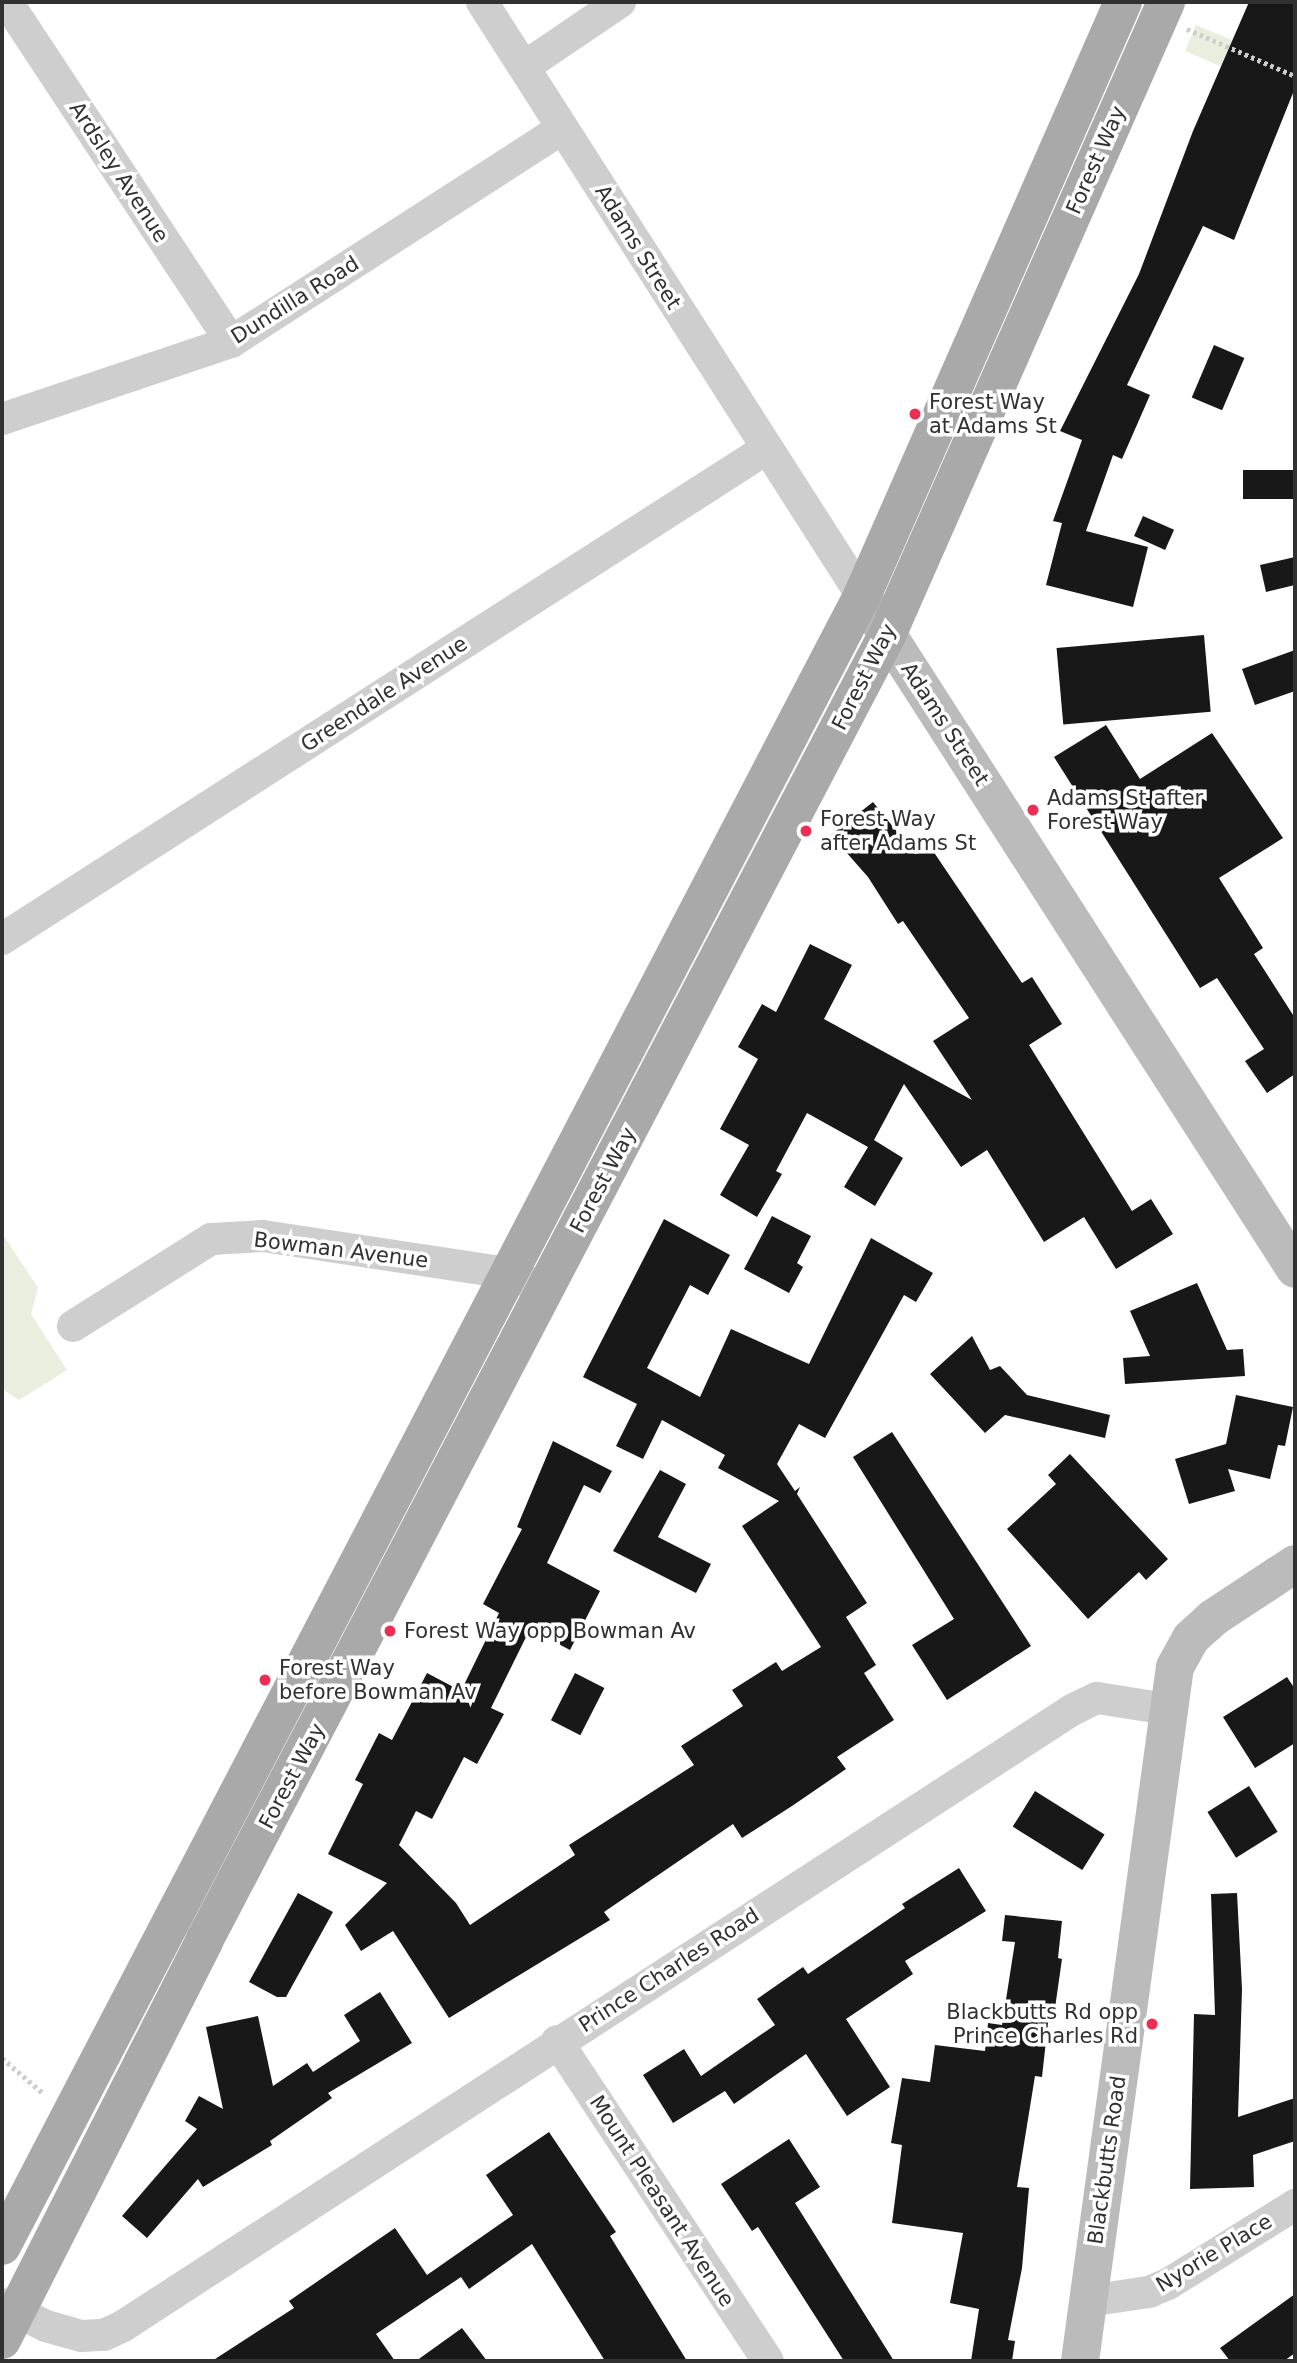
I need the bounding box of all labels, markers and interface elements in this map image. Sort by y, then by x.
street label: Ardsley Avenue [64,97,174,247]
street label: Forest Way [1061,102,1131,218]
street label: Adams Street [590,180,686,314]
street label: Dundilla Road [226,251,364,349]
place label: Forest Way at Adams St [929,389,1057,439]
marker: Forest Way at Adams St [907,406,923,422]
street label: Forest Way [826,620,902,734]
street label: Greendale Avenue [296,631,472,757]
street label: Adams Street [896,658,994,790]
place label: Adams St after Forest Way [1047,785,1203,835]
marker: Adams St after Forest Way [1025,802,1041,818]
place label: Forest Way after Adams St [820,806,976,856]
marker: Forest Way after Adams St [798,823,814,839]
street label: Forest Way [565,1123,641,1237]
street label: Bowman Avenue [252,1227,430,1273]
place label: Forest Way opp Bowman Av [404,1618,696,1644]
marker: Forest Way opp Bowman Av [382,1623,398,1639]
place label: Forest Way before Bowman Av [279,1655,477,1705]
marker: Forest Way before Bowman Av [257,1672,273,1688]
street label: Forest Way [254,1719,330,1833]
street label: Prince Charles Road [574,1902,764,2038]
place label: Blackbutts Rd opp Prince Charles Rd [946,1999,1138,2049]
marker: Blackbutts Rd opp Prince Charles Rd [1144,2016,1160,2032]
street label: Blackbutts Road [1083,2074,1131,2246]
street label: Mount Pleasant Avenue [584,2091,740,2311]
street label: Nyorie Place [1151,2208,1277,2298]

